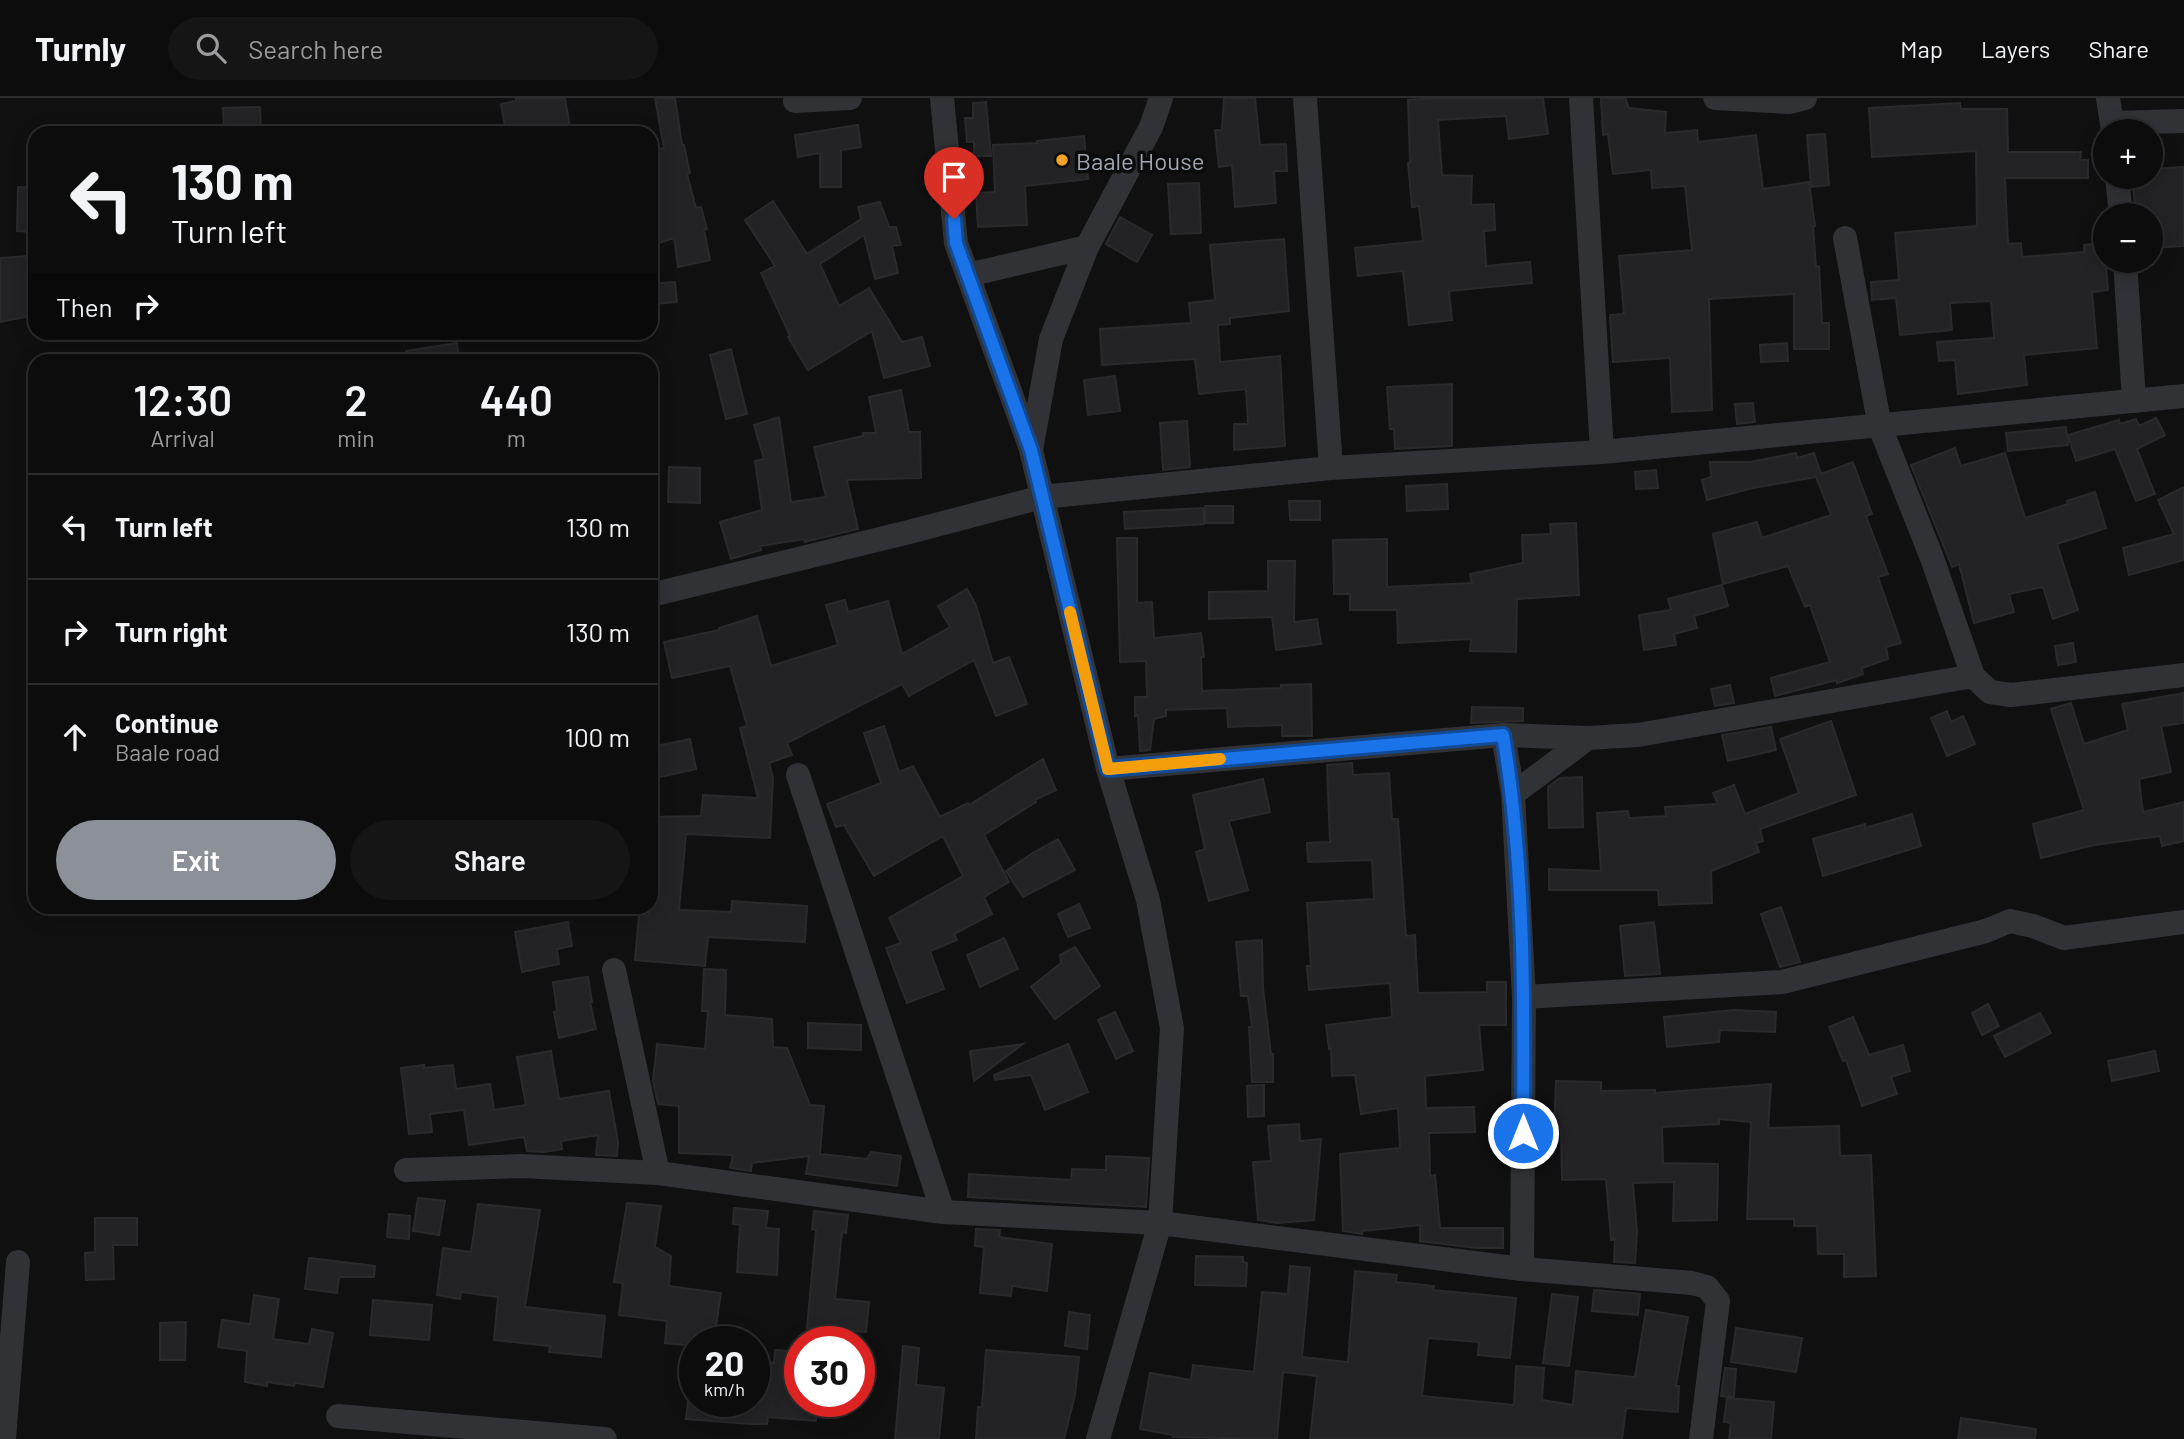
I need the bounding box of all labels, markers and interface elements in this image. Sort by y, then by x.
search box [168,17,658,80]
text: Turnly [35,28,126,68]
icon: search [192,29,230,67]
text: Search here [248,33,383,64]
text: Map [1900,34,1943,63]
text: Layers [1981,34,2050,63]
text: Share [2088,34,2149,63]
map controls [2093,119,2163,273]
button: + [2093,119,2163,189]
place label: Baale House [1076,146,1205,175]
pin [924,147,984,219]
text: 130 m [171,151,293,210]
marker: Baale House [1054,152,1070,168]
icon: left [56,154,147,245]
icon: arrive [935,158,973,196]
button: − [2093,203,2163,273]
text: Turn left [171,211,288,249]
icon: right [127,287,165,325]
text: Then [56,291,113,322]
text: 12:30 [133,374,232,424]
text: 2 [344,374,368,424]
text: 440 [480,374,553,424]
text: Arrival [151,424,215,452]
text: min [337,424,375,452]
text: m [507,424,526,452]
icon: left [56,508,94,546]
text: Turn left [115,511,213,542]
text: 130 m [566,511,630,542]
icon: right [56,613,94,651]
text: Turn right [115,616,228,647]
text: 130 m [566,616,630,647]
text: Continue [115,707,219,738]
icon: ahead [56,718,94,756]
text: 100 m [565,721,630,752]
text: Baale road [115,738,220,766]
button: Exit [56,820,336,900]
button: Share [350,820,630,900]
position arrow [1486,1096,1560,1170]
speed limit sign: 30 [784,1326,875,1417]
text: 20 [705,1341,744,1383]
text: km/h [704,1378,745,1400]

